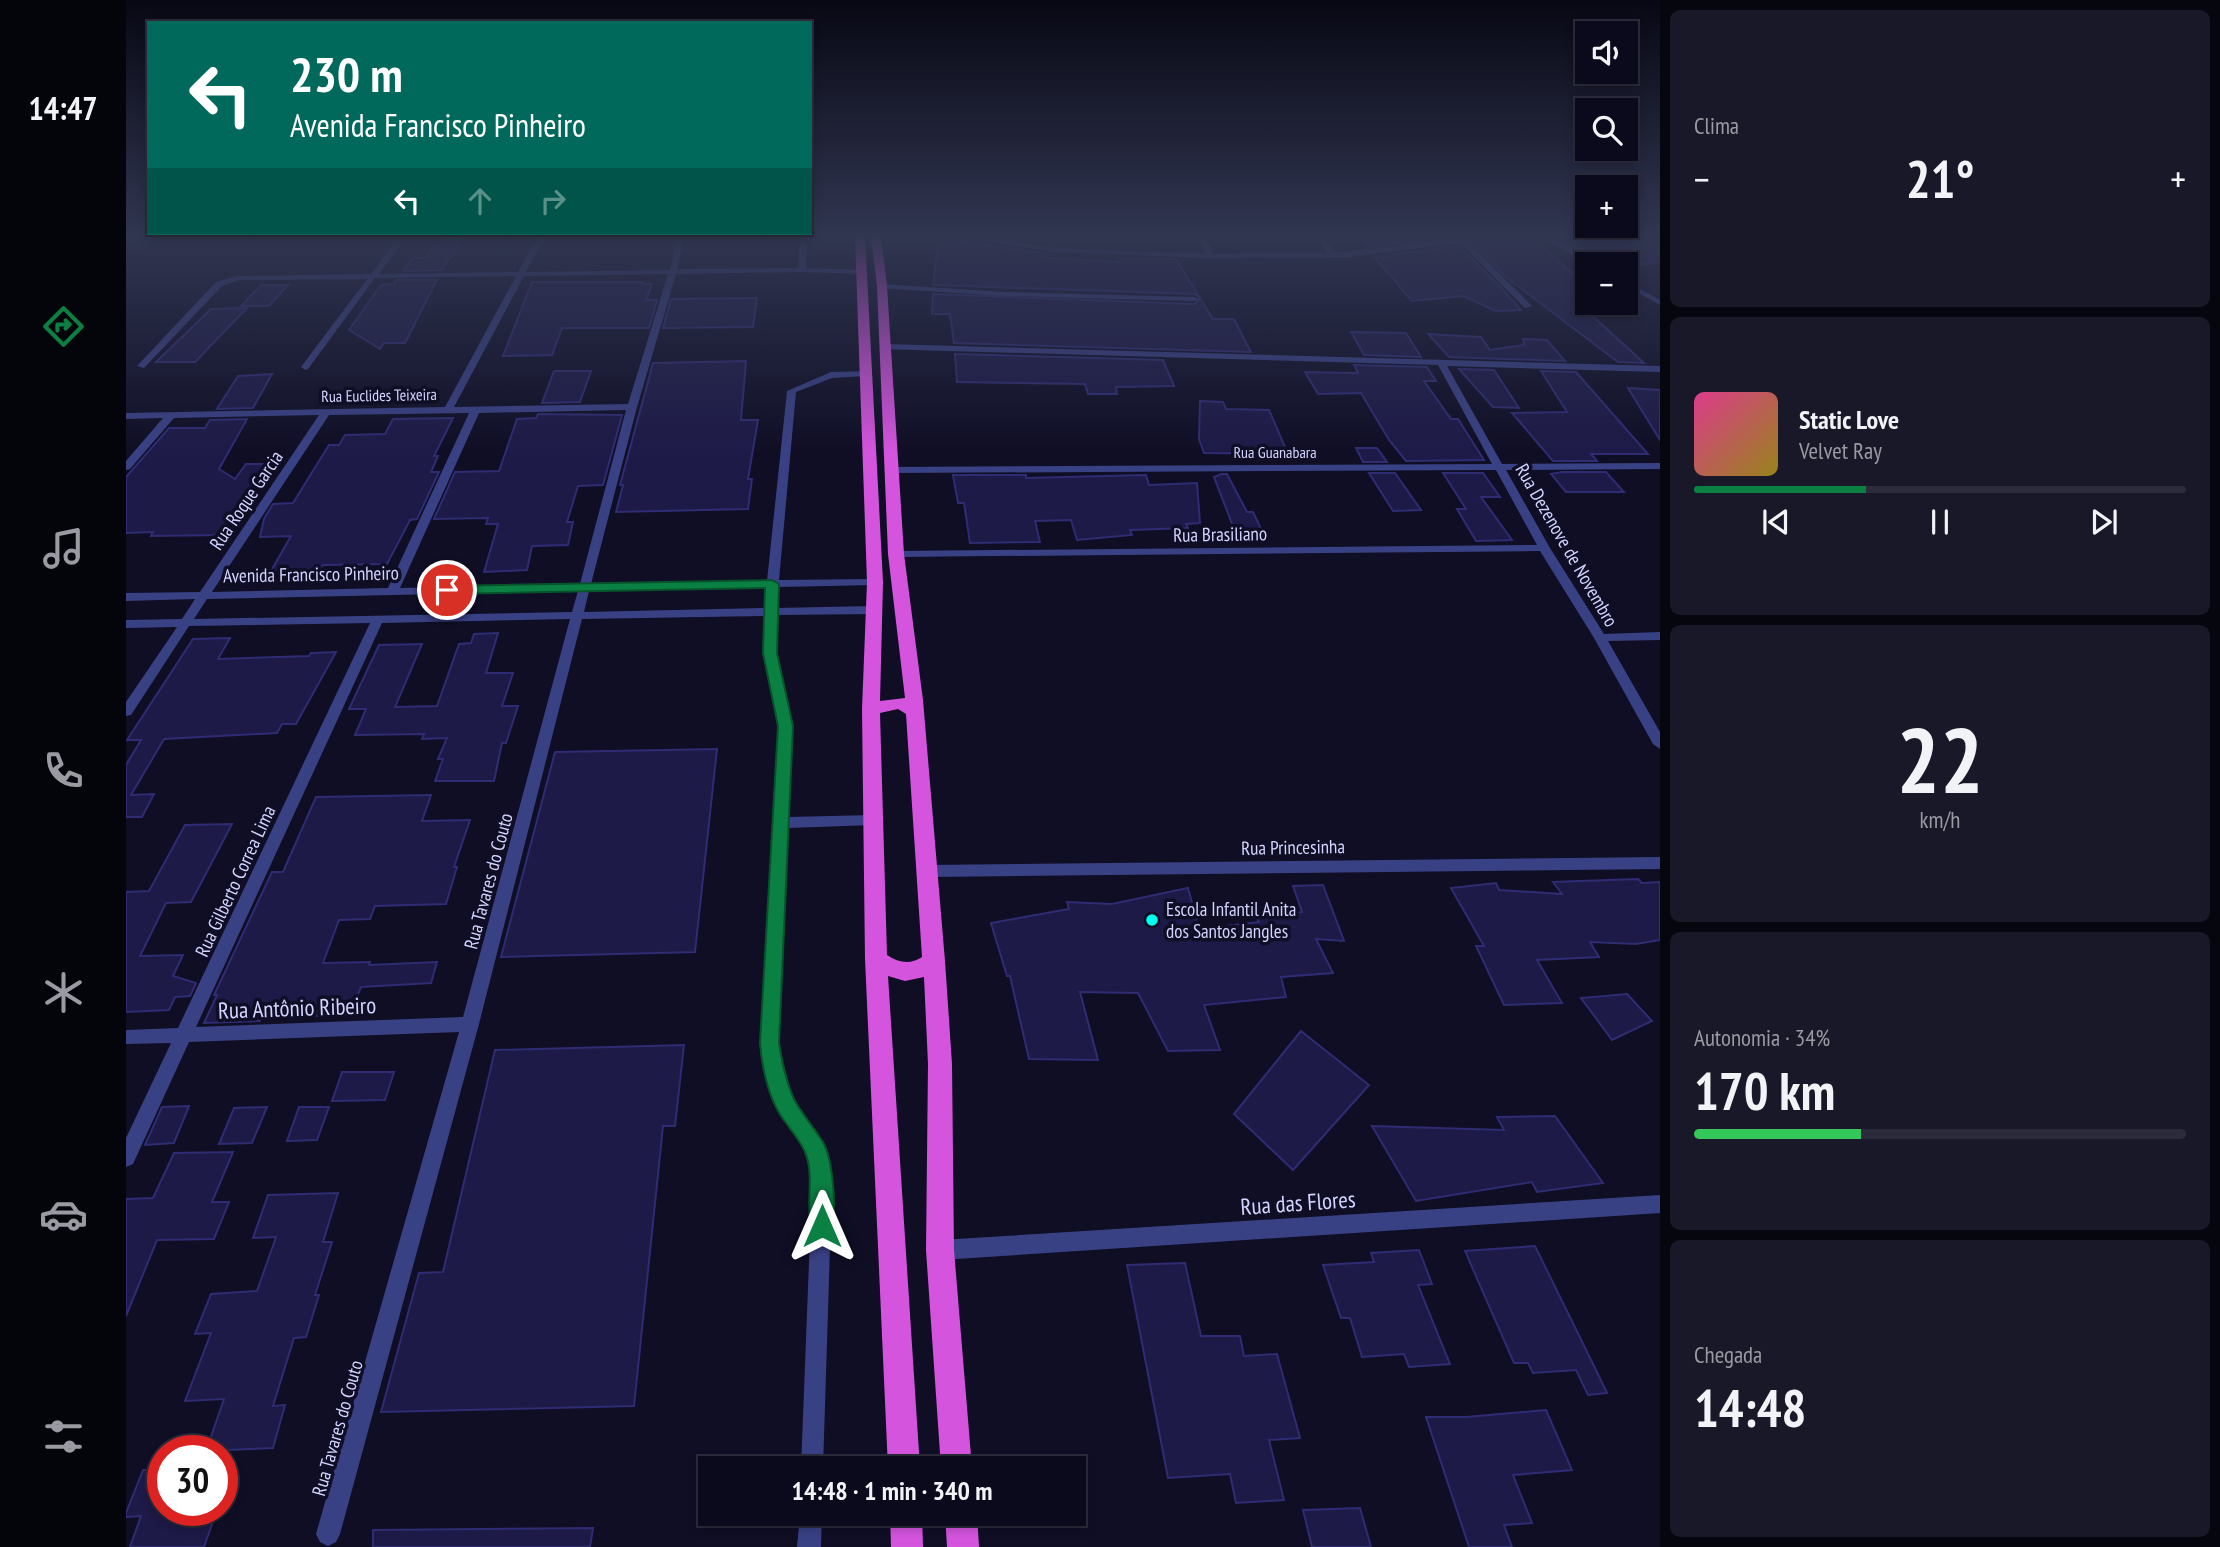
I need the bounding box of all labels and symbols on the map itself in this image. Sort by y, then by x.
street label: Rua Euclides Teixeira [321,384,437,406]
street label: Rua Guanabara [1233,442,1317,462]
street label: Rua Roque Garcia [204,446,288,554]
street label: Rua Dezenove de Novembro [1511,459,1623,631]
street label: Rua Brasiliano [1173,521,1267,547]
street label: Avenida Francisco Pinheiro [223,560,399,588]
pin [417,560,477,620]
street label: Rua Gilberto Correa Lima [189,802,281,960]
street label: Rua Tavares do Couto [458,810,518,952]
street label: Rua Princesinha [1241,834,1345,860]
place label: Escola Infantil Anita dos Santos Jangles [1166,897,1296,943]
marker: Escola Infantil Anita dos Santos Jangles [1144,912,1160,928]
street label: Rua Antônio Ribeiro [217,990,377,1025]
street label: Rua das Flores [1239,1184,1357,1221]
position arrow [785,1189,859,1263]
street label: Rua Tavares do Couto [306,1357,368,1499]
speed limit sign: 30 [147,1435,238,1526]

